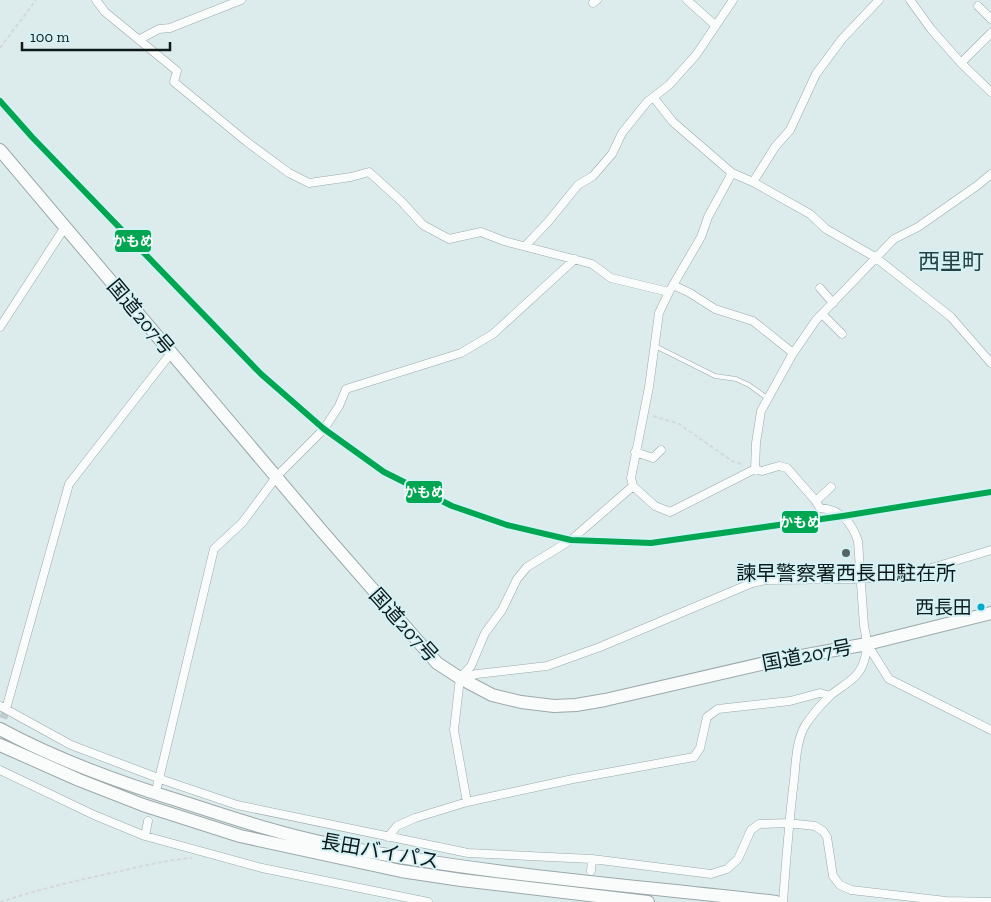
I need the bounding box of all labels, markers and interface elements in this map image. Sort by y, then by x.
scale bar [22,20,170,52]
text: 100 m [30,28,69,46]
line badge: かもめ [114,229,152,253]
text: かもめ [112,233,154,250]
district label: 西里町 [918,248,984,275]
street label: 国道207号 [102,274,180,360]
line badge: かもめ [405,480,443,504]
text: かもめ [403,484,445,501]
line badge: かもめ [781,510,819,534]
text: かもめ [779,514,821,531]
marker: 諫早警察署西長田駐在所 [840,547,852,559]
place label: 諫早警察署西長田駐在所 [736,561,956,585]
street label: 国道207号 [365,583,443,667]
place label: 西長田 [915,596,972,619]
marker: 西長田 [976,602,986,612]
street label: 国道207号 [760,635,854,675]
street label: 長田バイパス [319,829,441,873]

